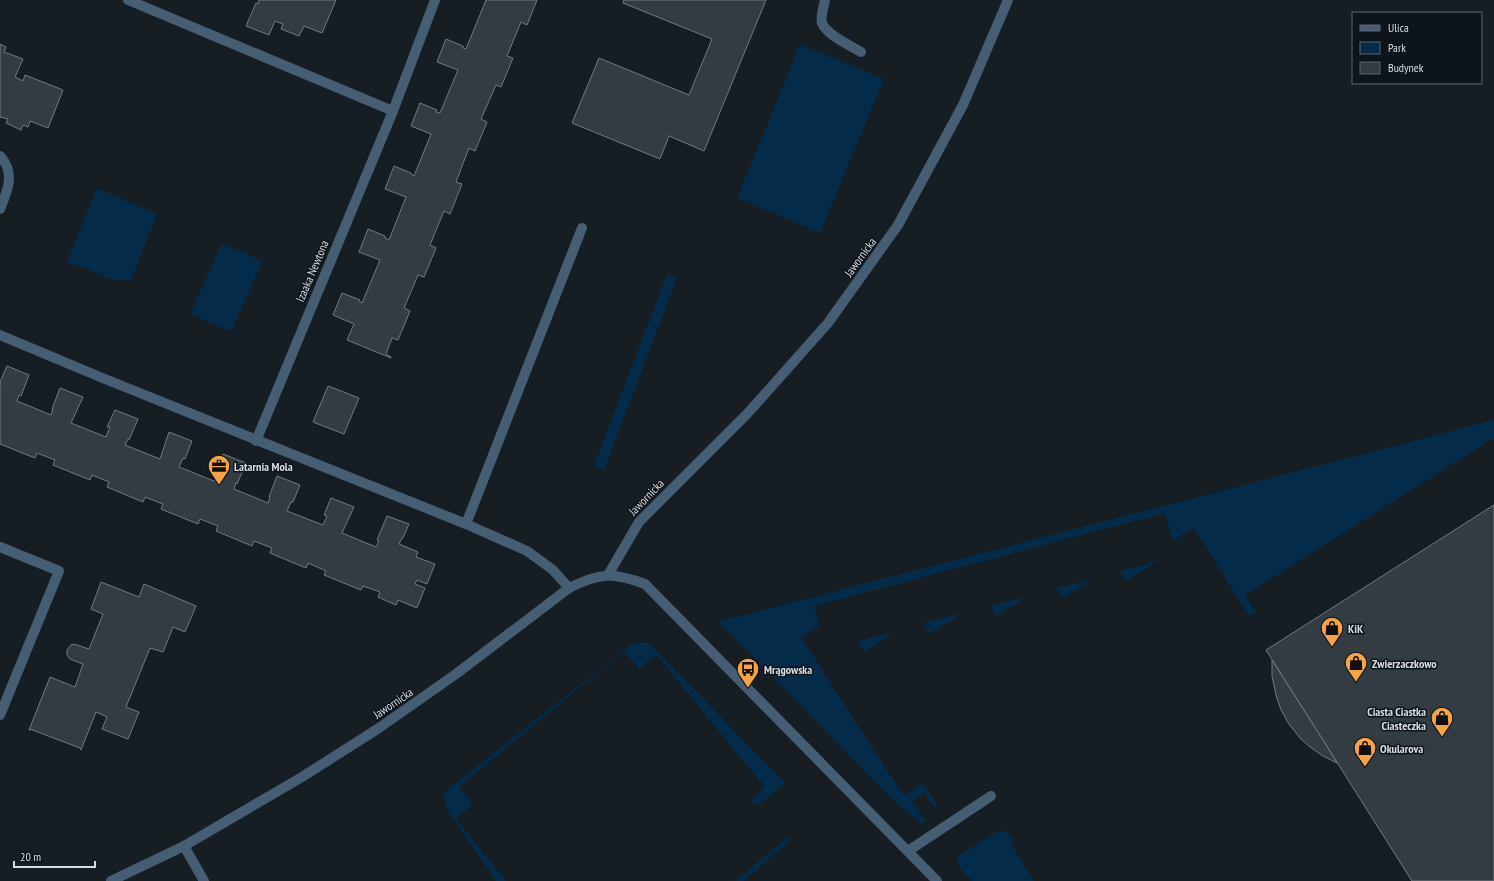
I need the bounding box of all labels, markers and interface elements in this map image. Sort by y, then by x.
legend [1352,12,1482,84]
text: Ulica [1388,20,1409,35]
text: Park [1388,40,1406,55]
text: Budynek [1388,60,1424,75]
street label: Jawornicka [840,234,879,280]
street label: Izaaka Newtona [292,238,332,304]
office icon: Latarnia Mola [206,453,232,486]
place label: Latarnia Mola [234,459,293,474]
street label: Jawornicka [624,476,667,519]
shop icon: KiK [1319,615,1345,648]
place label: KiK [1348,621,1364,636]
shop icon: Zwierzaczkowo [1343,650,1369,683]
bus stop icon: Mrągowska [735,656,761,689]
place label: Zwierzaczkowo [1372,656,1437,671]
place label: Mrągowska [764,662,812,677]
street label: Jawornicka [369,684,416,722]
place label: Ciasta Ciastka Ciasteczka [1367,704,1426,733]
shop icon: Ciasta Ciastka Ciasteczka [1429,705,1455,738]
shop icon: Okularova [1352,735,1378,768]
place label: Okularova [1380,741,1423,756]
scale bar [14,843,95,869]
text: 20 m [20,849,41,864]

